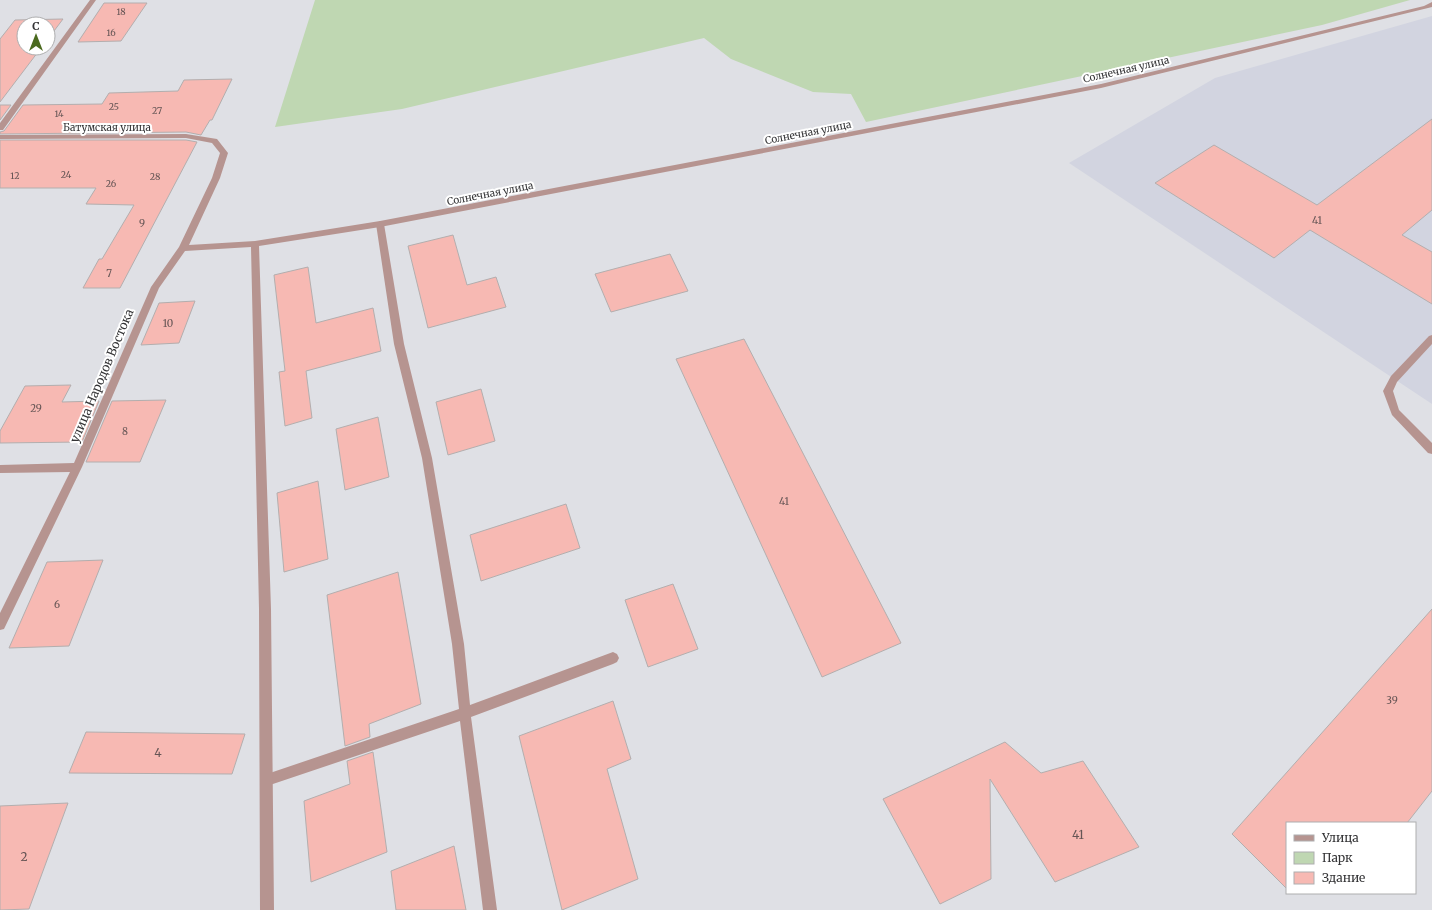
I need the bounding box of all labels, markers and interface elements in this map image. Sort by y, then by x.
house number: 18 [116,6,126,17]
north arrow [16,16,56,56]
text: С [32,19,40,33]
house number: 16 [106,27,116,38]
street label: Солнечная улица [1082,53,1171,86]
house number: 25 [109,101,119,112]
house number: 27 [152,105,162,116]
house number: 14 [54,108,64,119]
street label: Солнечная улица [764,118,853,147]
street label: Батумская улица [63,121,152,134]
house number: 24 [61,169,72,180]
house number: 12 [10,170,20,181]
house number: 28 [150,171,160,182]
house number: 26 [106,178,117,189]
street label: Солнечная улица [446,179,535,208]
house number: 41 [1312,214,1322,227]
house number: 9 [139,217,145,230]
house number: 7 [106,267,112,280]
street label: улица Народов Востока [67,306,137,445]
house number: 10 [163,317,173,330]
house number: 29 [30,402,42,415]
house number: 8 [122,425,128,438]
house number: 41 [779,495,789,508]
house number: 6 [54,598,60,611]
house number: 39 [1386,694,1398,707]
house number: 4 [154,745,162,760]
legend [1286,822,1416,894]
house number: 41 [1072,827,1085,842]
text: Улица [1321,830,1359,845]
house number: 2 [20,849,28,864]
text: Парк [1322,850,1353,865]
text: Здание [1322,870,1365,885]

